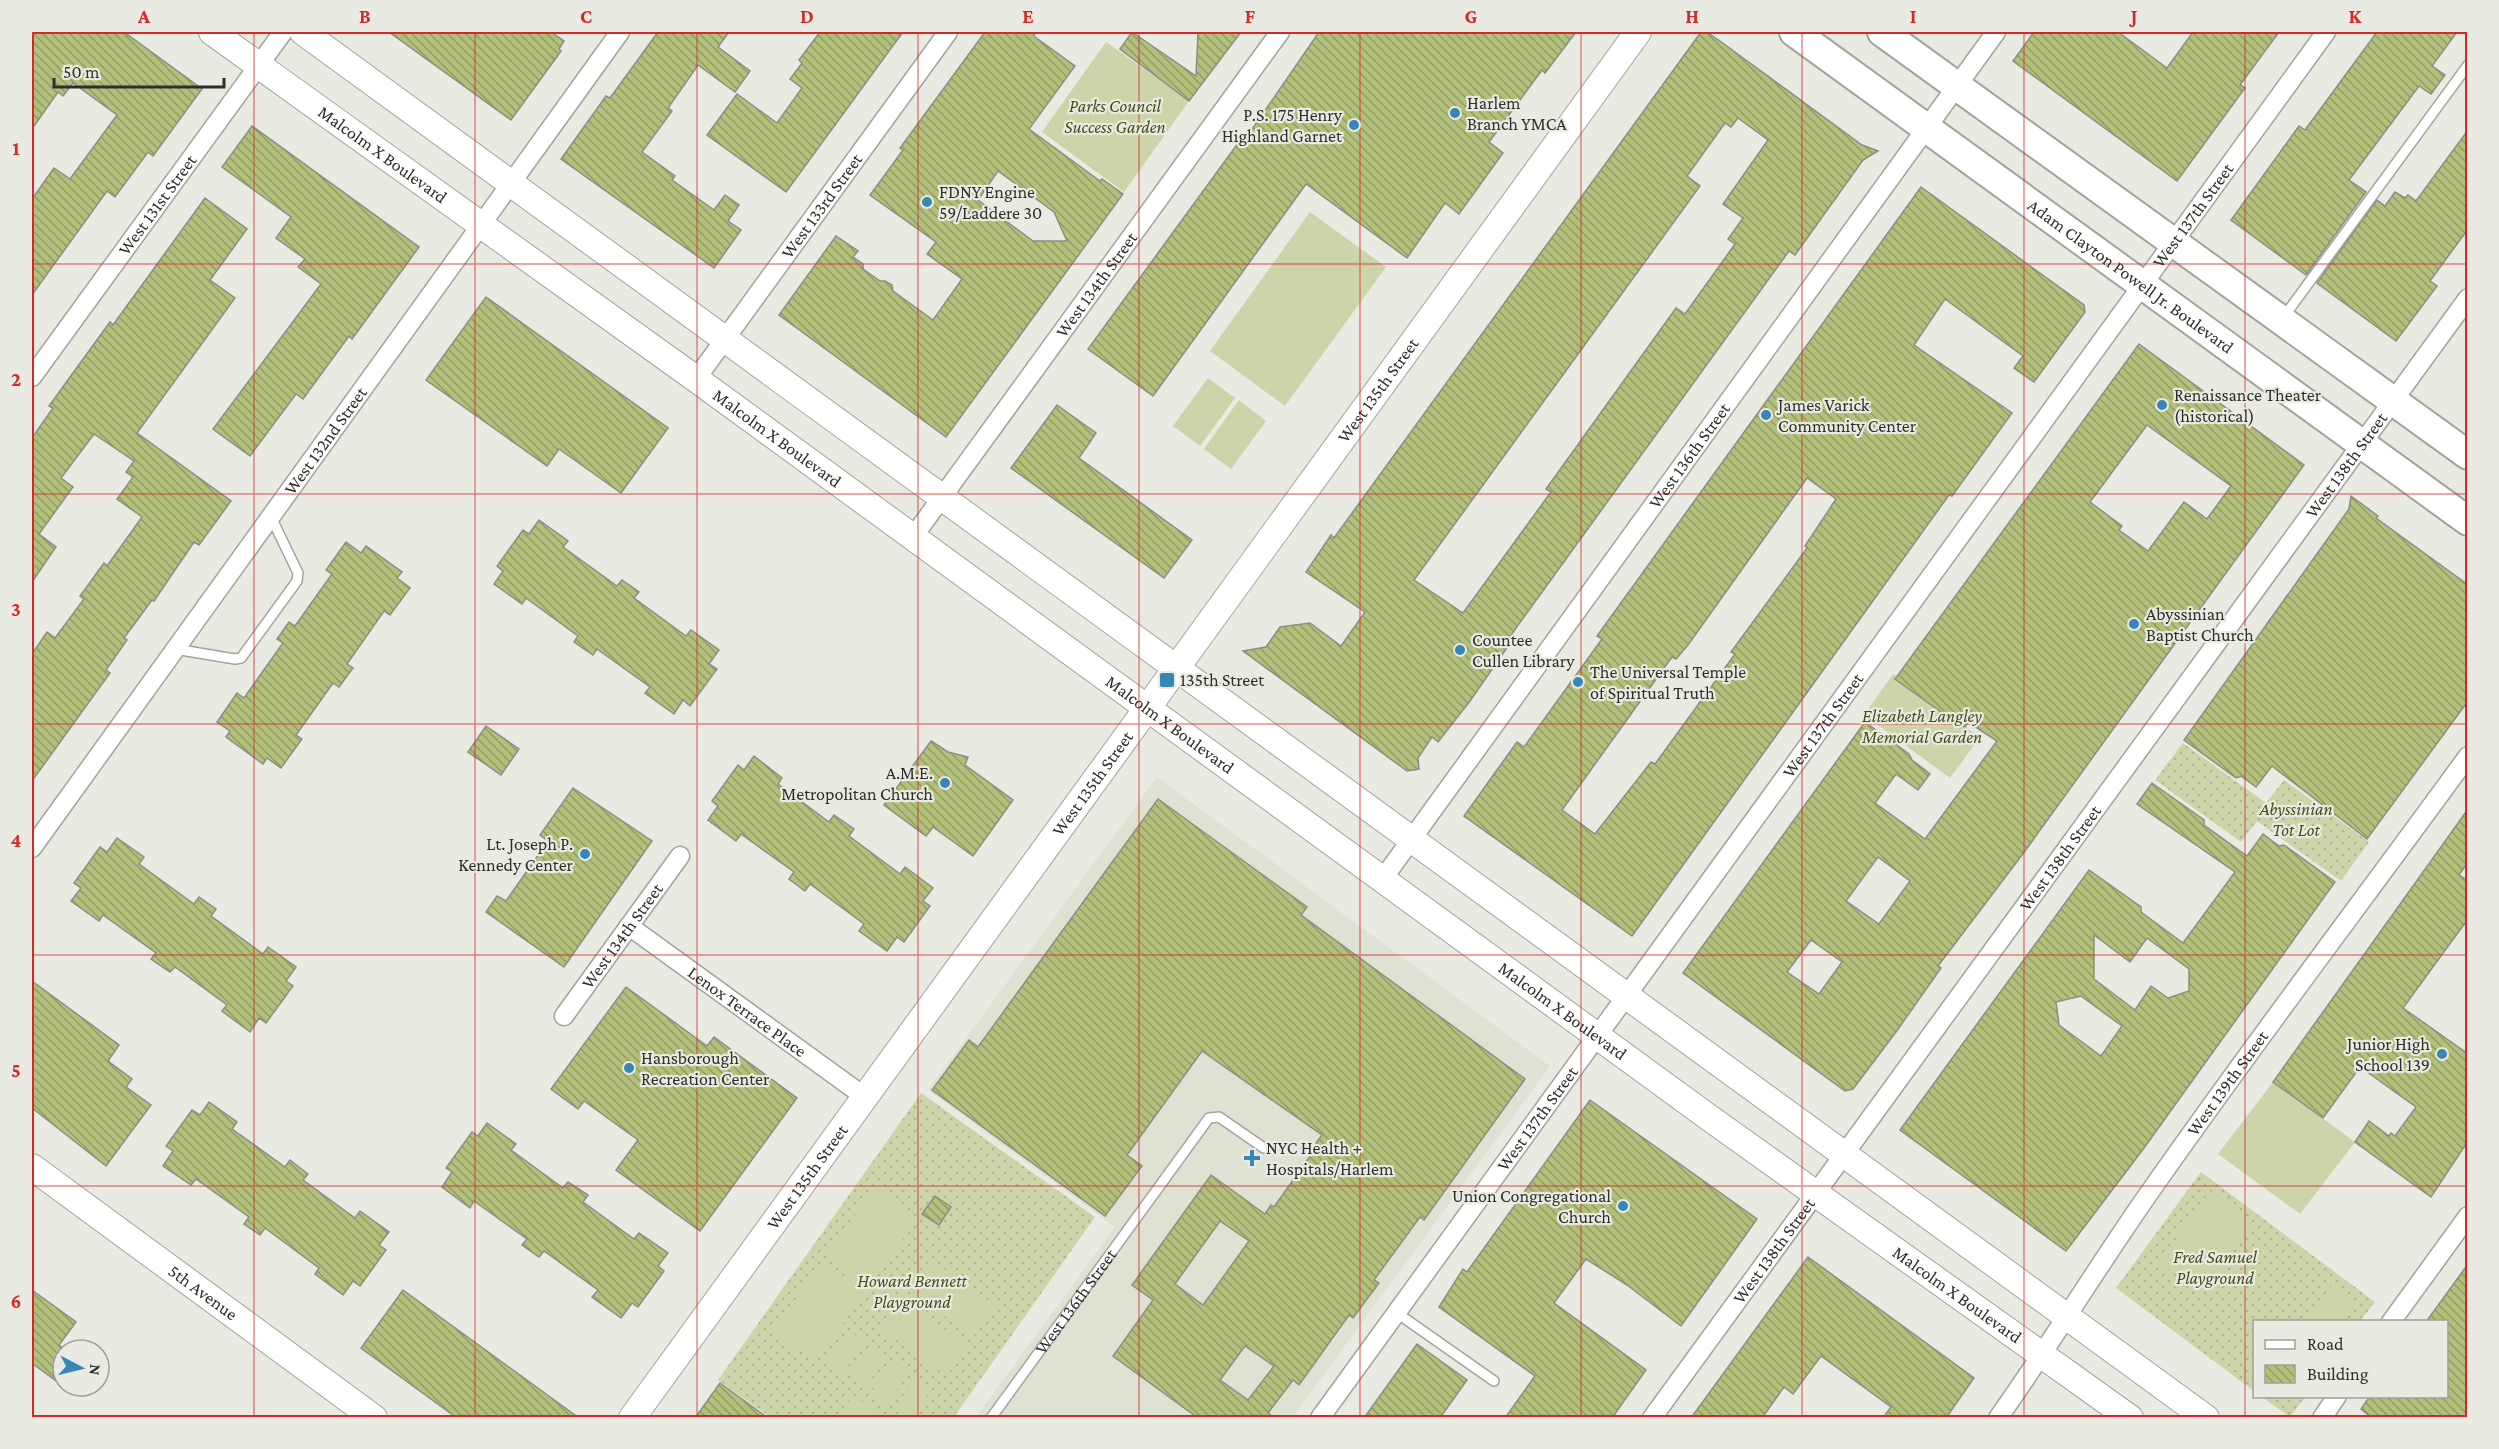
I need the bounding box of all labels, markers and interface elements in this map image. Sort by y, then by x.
text: A [137,5,151,27]
text: B [359,5,371,27]
text: C [580,5,592,27]
text: D [800,5,814,27]
text: E [1022,5,1034,27]
text: F [1245,5,1256,27]
text: G [1465,5,1478,27]
text: H [1685,5,1699,27]
text: I [1910,5,1917,27]
text: J [2129,5,2138,27]
text: K [2349,5,2363,27]
scale bar [54,51,224,89]
text: 50 m [63,62,100,82]
place label: Harlem Branch YMCA [1467,93,1567,134]
park label: Parks Council Success Garden [1064,96,1166,137]
street label: Malcolm X Boulevard [314,102,451,208]
place label: P.S. 175 Henry Highland Garnet [1222,105,1343,146]
marker: Harlem Branch YMCA [1448,106,1462,120]
marker: P.S. 175 Henry Highland Garnet [1347,118,1361,132]
text: 1 [12,137,20,159]
street label: West 133rd Street [777,149,867,262]
street label: West 131st Street [114,150,201,259]
street label: West 137th Street [2148,159,2238,271]
place label: FDNY Engine 59/Laddere 30 [939,182,1042,223]
marker: FDNY Engine 59/Laddere 30 [920,195,934,209]
street label: Adam Clayton Powell Jr. Boulevard [2024,195,2238,358]
street label: West 134th Street [1052,227,1142,341]
street label: West 135th Street [1333,333,1423,446]
text: 2 [11,368,21,390]
street label: West 132nd Street [280,382,372,498]
street label: Malcolm X Boulevard [709,385,846,492]
place label: Renaissance Theater (historical) [2174,385,2322,427]
place label: James Varick Community Center [1776,395,1917,436]
street label: West 136th Street [1645,398,1735,512]
marker: Renaissance Theater (historical) [2155,398,2169,412]
marker: James Varick Community Center [1759,408,1773,422]
street label: West 138th Street [2301,408,2392,522]
text: 3 [11,598,21,620]
place label: Abyssinian Baptist Church [2146,604,2254,645]
marker: Abyssinian Baptist Church [2127,617,2141,631]
place label: Countee Cullen Library [1472,630,1575,671]
marker: Countee Cullen Library [1453,643,1467,657]
place label: The Universal Temple of Spiritual Truth [1590,662,1746,703]
street label: West 137th Street [1778,668,1868,781]
place label: 135th Street [1180,670,1265,690]
street label: Malcolm X Boulevard [1102,671,1238,778]
marker: 135th Street [1158,671,1176,689]
marker: The Universal Temple of Spiritual Truth [1571,675,1585,689]
park label: Elizabeth Langley Memorial Garden [1861,706,1982,747]
street label: West 135th Street [1048,727,1138,840]
place label: A.M.E. Metropolitan Church [781,763,933,804]
marker: A.M.E. Metropolitan Church [938,776,952,790]
park label: Abyssinian Tot Lot [2258,799,2333,840]
street label: West 138th Street [2015,800,2106,914]
text: 4 [11,829,22,851]
place label: Lt. Joseph P. Kennedy Center [458,834,574,875]
marker: Lt. Joseph P. Kennedy Center [578,847,592,861]
street label: West 134th Street [577,879,668,992]
street label: Malcolm X Boulevard [1495,958,1631,1064]
street label: Lenox Terrace Place [684,962,810,1061]
street label: West 139th Street [2183,1026,2273,1140]
place label: Junior High School 139 [2345,1034,2430,1075]
marker: Junior High School 139 [2435,1047,2449,1061]
place label: Hansborough Recreation Center [641,1048,770,1089]
text: 5 [11,1059,21,1081]
marker: Hansborough Recreation Center [622,1061,636,1075]
street label: West 137th Street [1493,1062,1582,1175]
street label: West 135th Street [762,1120,852,1233]
place label: NYC Health + Hospitals/Harlem [1266,1138,1394,1179]
marker: NYC Health + Hospitals/Harlem [1243,1149,1261,1167]
place label: Union Congregational Church [1452,1186,1611,1227]
street label: West 138th Street [1729,1193,1820,1307]
marker: Union Congregational Church [1616,1199,1630,1213]
street label: Malcolm X Boulevard [1889,1242,2026,1348]
street label: West 136th Street [1031,1244,1121,1358]
park label: Fred Samuel Playground [2173,1247,2257,1288]
street label: 5th Avenue [165,1261,241,1324]
park label: Howard Bennett Playground [857,1271,967,1312]
text: 6 [11,1290,21,1312]
legend [2253,1320,2448,1398]
text: Road [2307,1334,2344,1354]
north arrow [51,1338,111,1398]
text: N [86,1363,104,1376]
text: Building [2307,1364,2369,1384]

